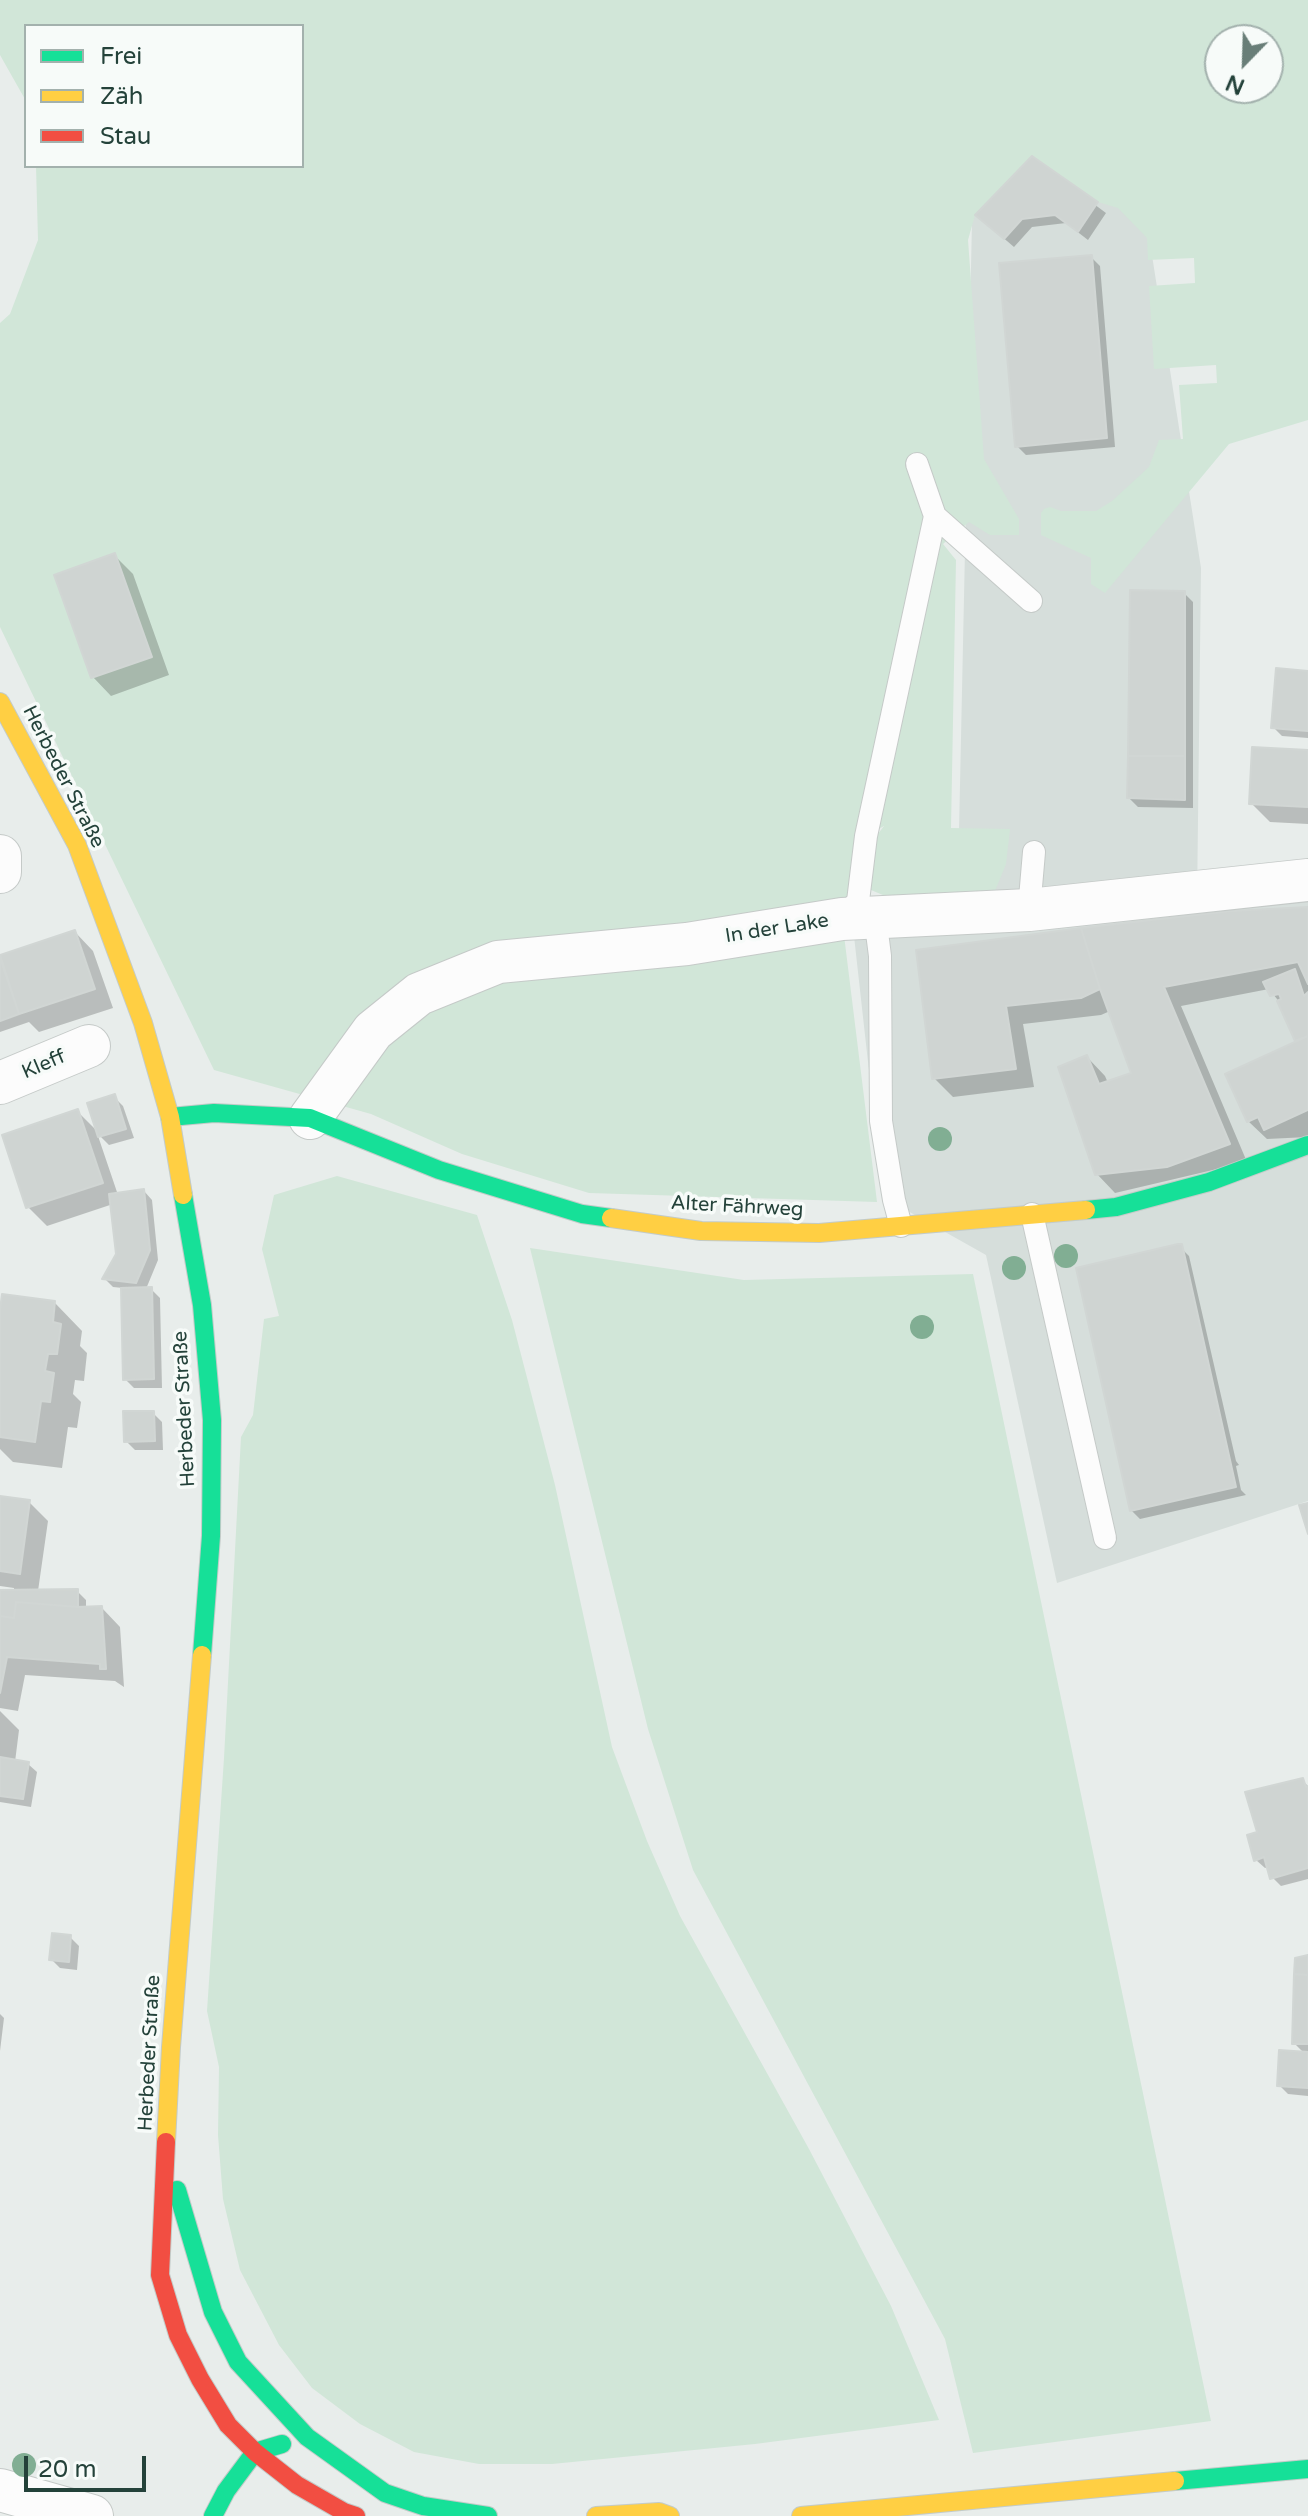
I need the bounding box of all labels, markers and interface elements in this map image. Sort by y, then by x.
legend [24,24,304,168]
north arrow [1204,24,1284,104]
text: Frei [100,42,142,71]
text: N [1222,69,1249,100]
text: Zäh [100,82,143,111]
text: Stau [100,122,151,151]
street label: Herbeder Straße [17,702,109,852]
street label: In der Lake [724,909,830,949]
street label: Kleff [19,1045,69,1085]
street label: Alter Fährweg [670,1192,804,1222]
street label: Herbeder Straße [169,1330,201,1488]
street label: Herbeder Straße [134,1974,166,2132]
scale bar [28,2440,150,2490]
text: 20 m [38,2455,96,2484]

